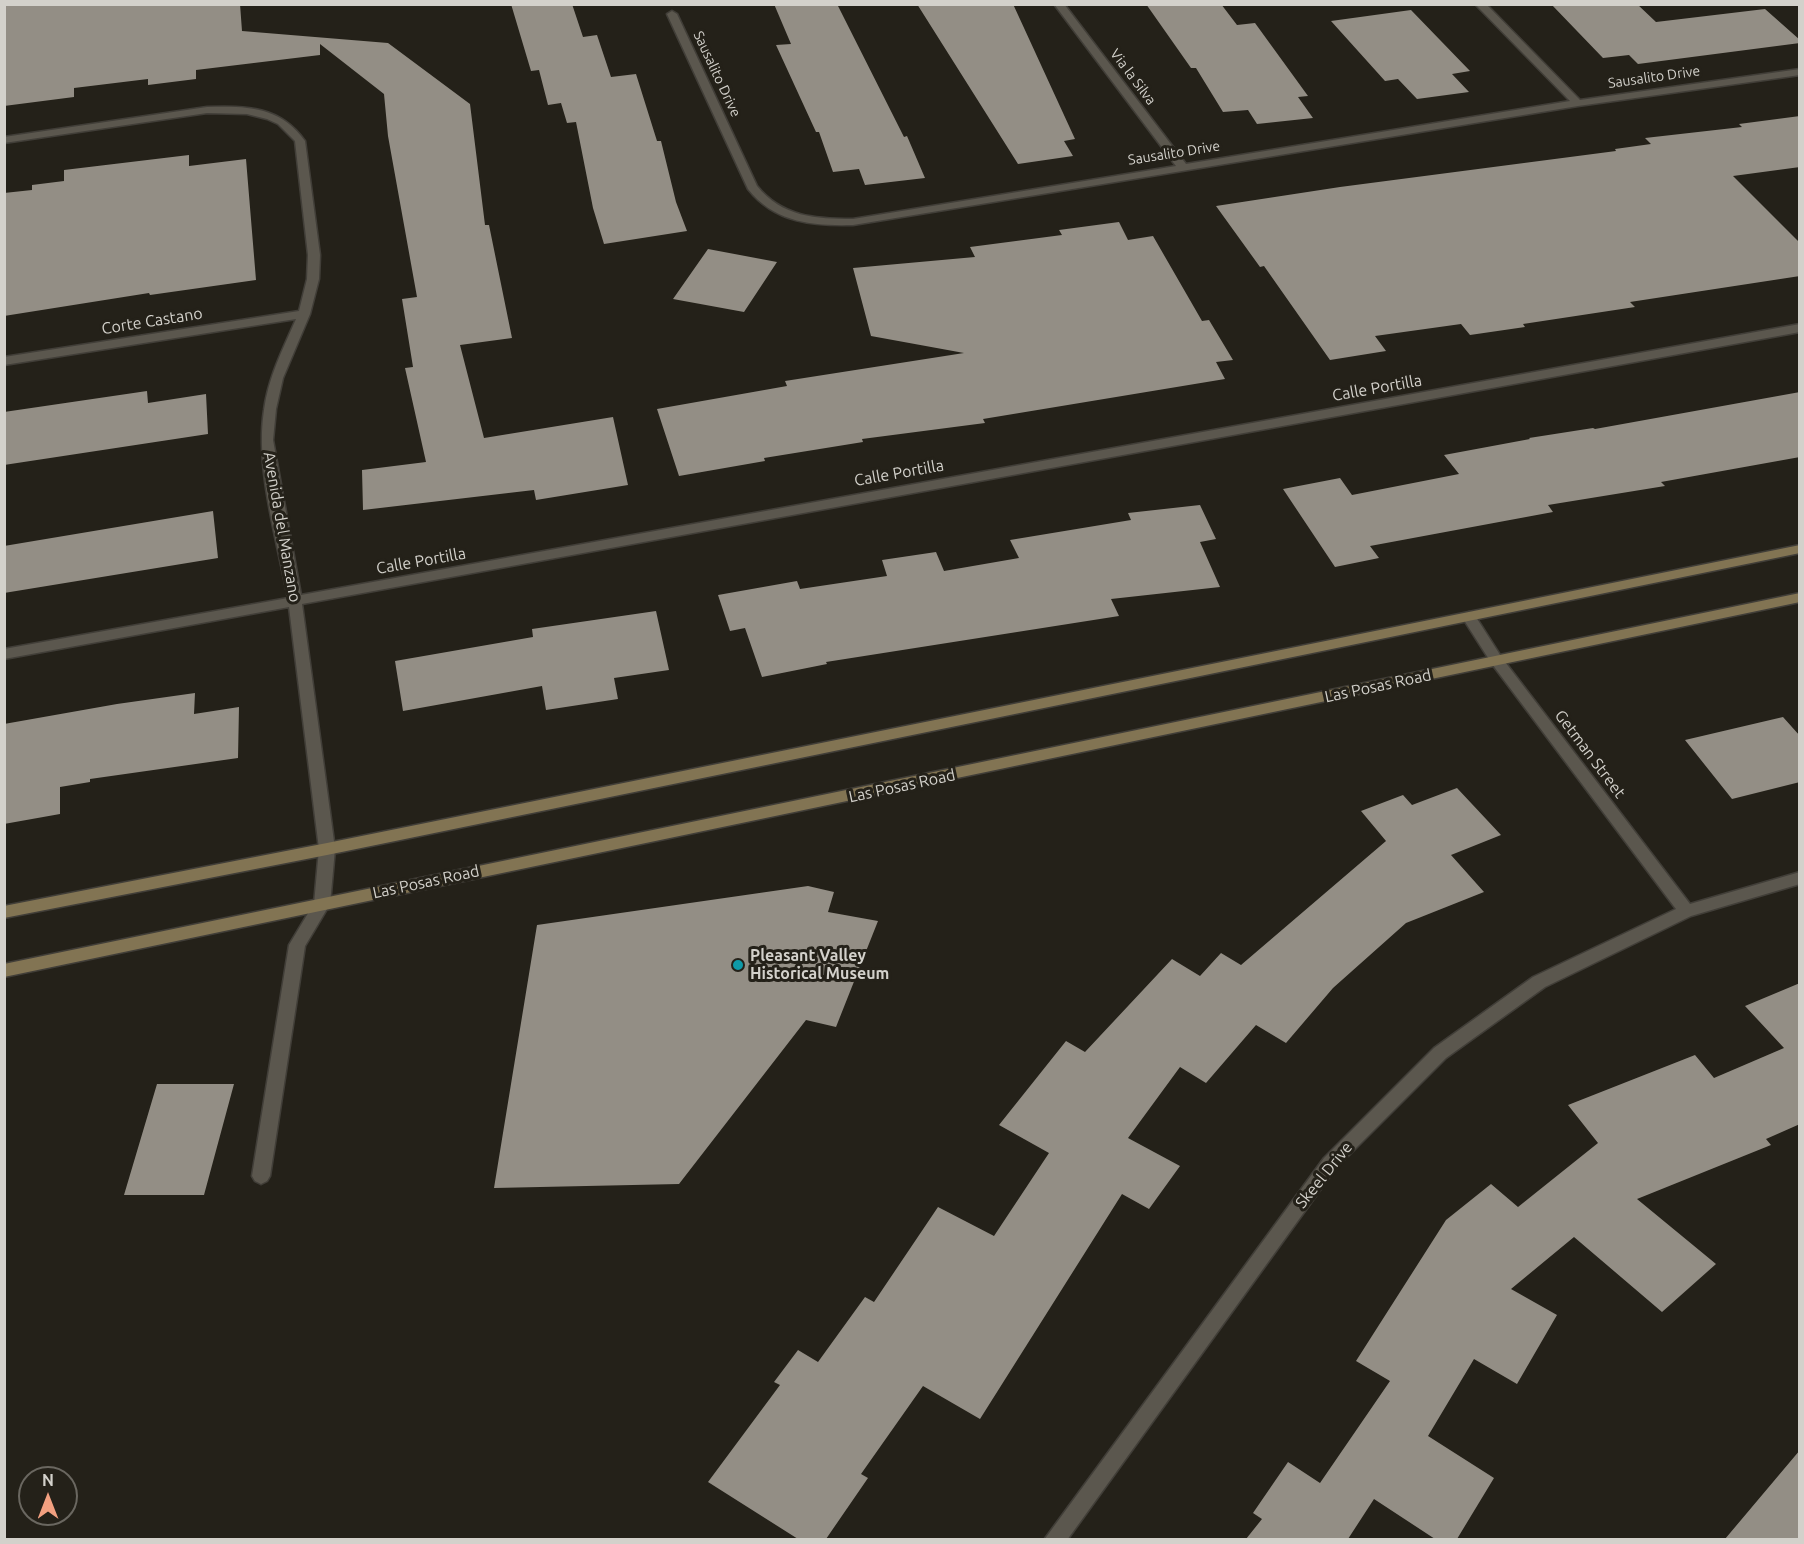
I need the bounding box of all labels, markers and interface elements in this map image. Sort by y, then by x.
street label: Sausalito Drive [690,28,744,120]
street label: Via la Silva [1107,46,1159,108]
street label: Sausalito Drive [1607,62,1701,92]
street label: Sausalito Drive [1127,137,1221,169]
street label: Corte Castano [100,304,204,338]
street label: Calle Portilla [1331,371,1423,405]
street label: Avenida del Manzano [259,450,305,604]
street label: Calle Portilla [853,456,945,490]
street label: Calle Portilla [375,544,467,578]
street label: Las Posas Road [1323,665,1433,707]
street label: Getman Street [1551,706,1629,802]
street label: Las Posas Road [847,765,957,807]
street label: Las Posas Road [371,861,481,903]
place label: Pleasant Valley Historical Museum [750,946,889,984]
marker: Pleasant Valley Historical Museum [731,958,745,972]
street label: Skeel Drive [1292,1138,1356,1212]
north arrow [18,1466,78,1526]
text: N [42,1471,54,1489]

